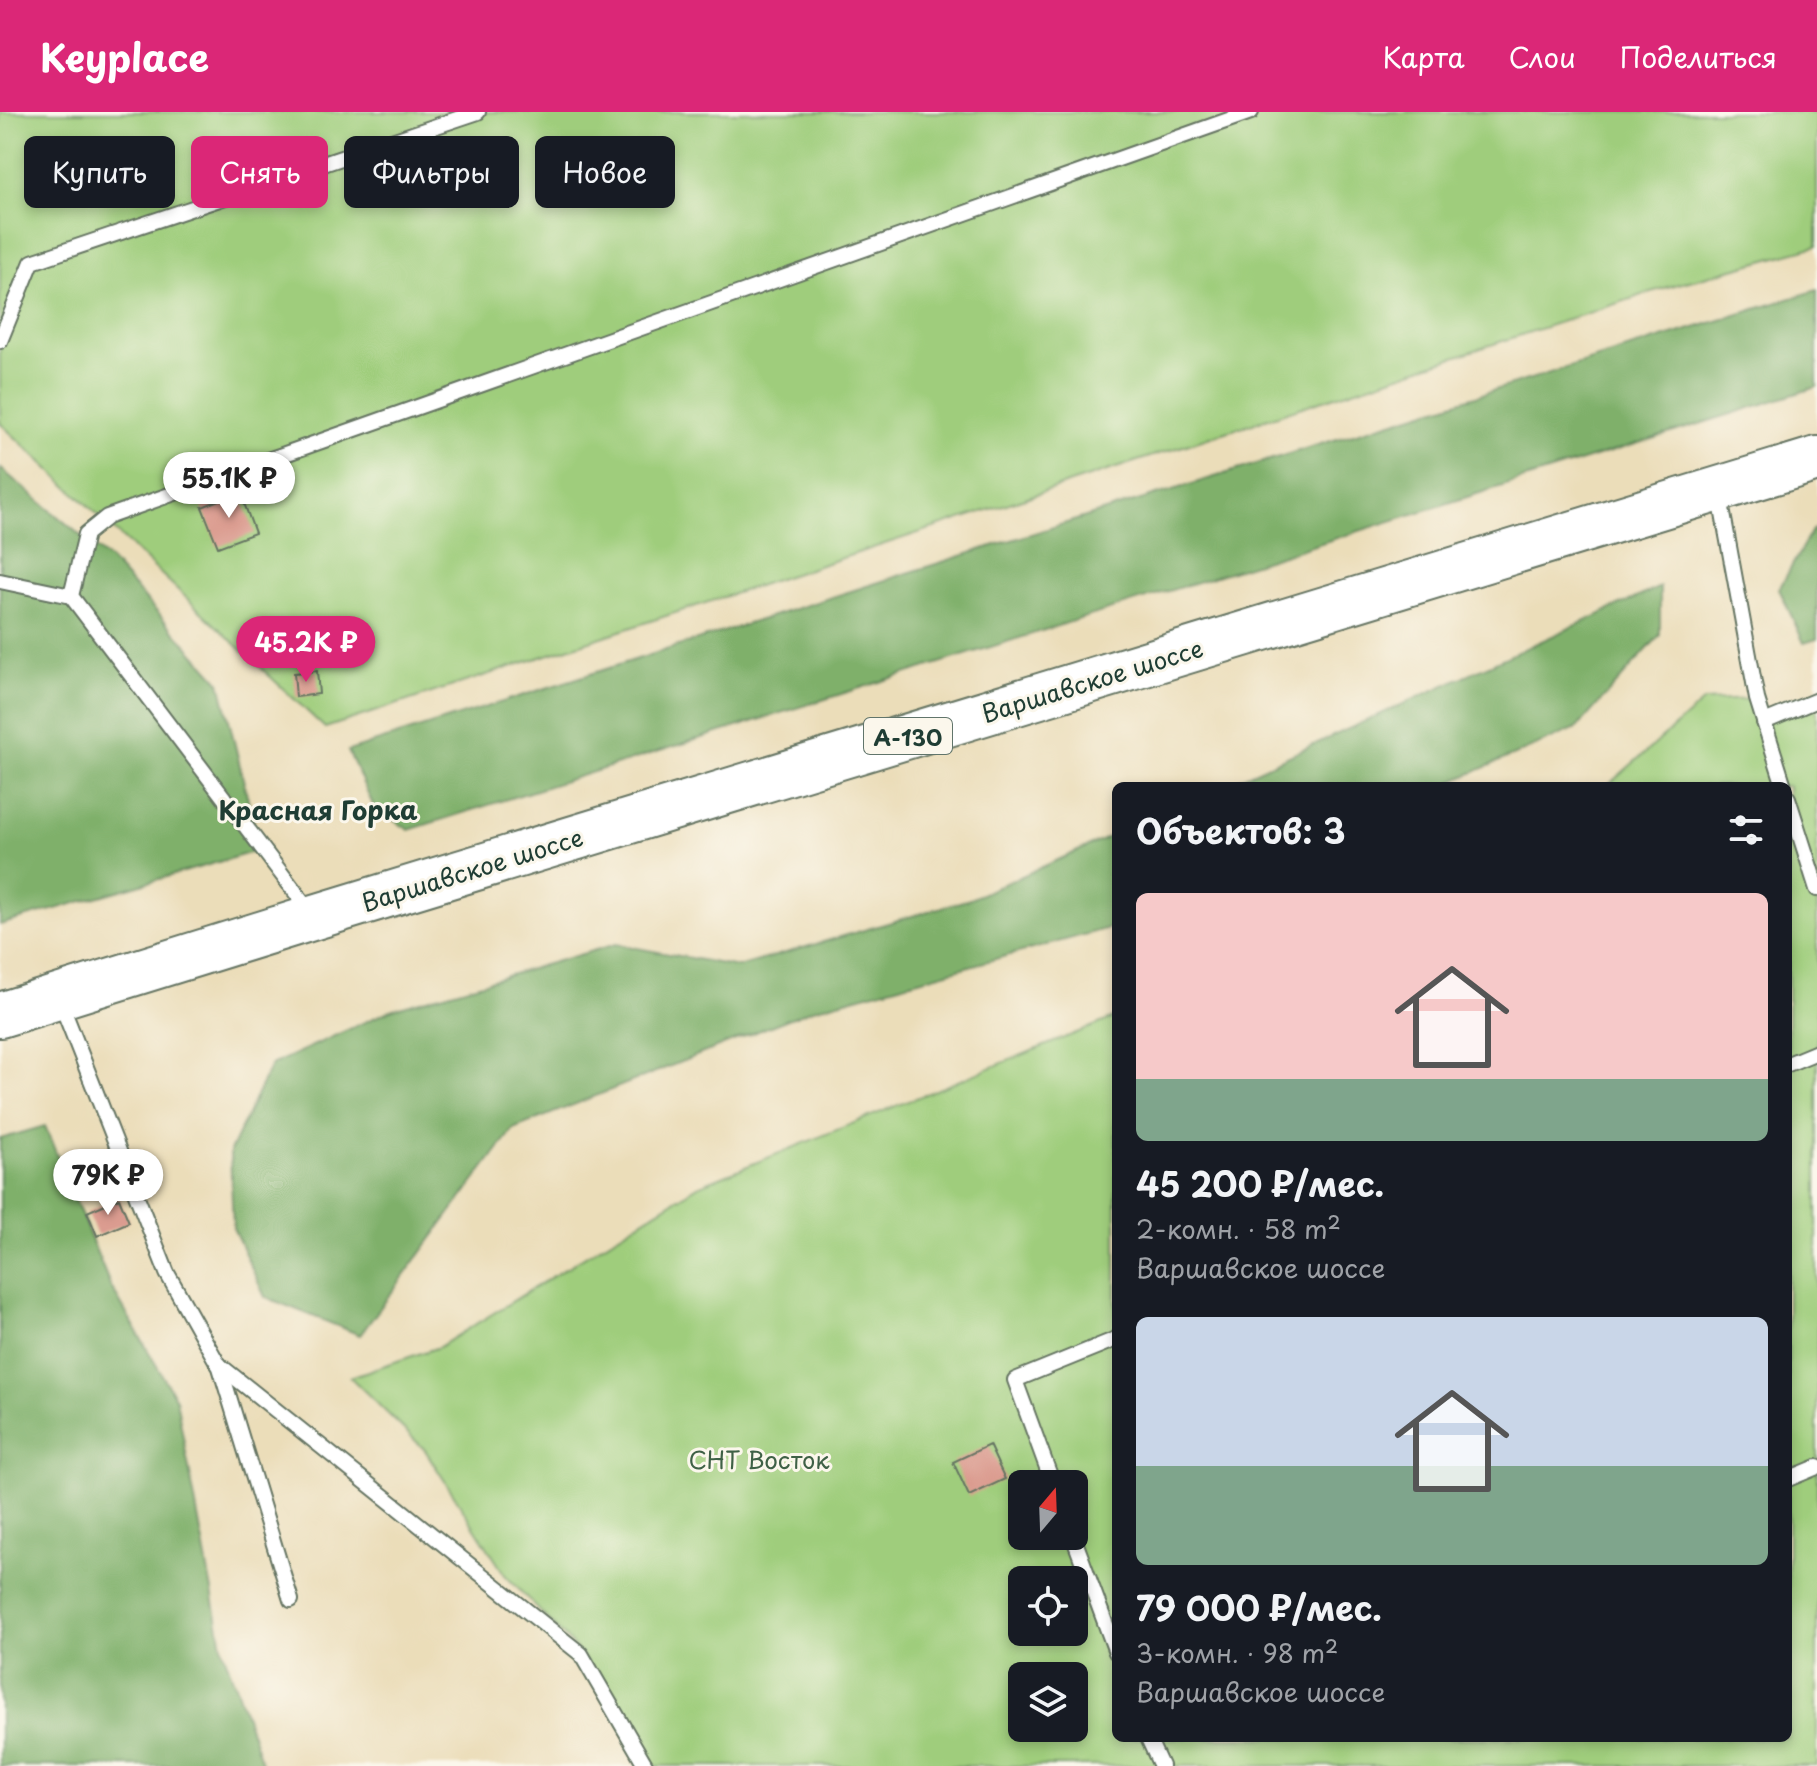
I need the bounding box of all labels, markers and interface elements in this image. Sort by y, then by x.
text: Keyplace [40,28,209,85]
text: Карта [1382,35,1465,78]
text: Слои [1509,35,1576,78]
text: Поделиться [1620,35,1777,78]
chip: Купить [24,136,175,208]
chip: Снять [191,136,328,208]
chip: Фильтры [344,136,519,208]
chip: Новое [535,136,675,208]
pin: 55.1K ₽ [155,452,303,520]
text: 55.1K ₽ [181,458,277,497]
pin: 45.2K ₽ [232,616,380,684]
text: 45.2K ₽ [254,622,358,661]
street label: Варшавское шоссе [977,629,1207,731]
road number: А-130 [864,718,952,754]
district label: Красная Горка [218,790,418,829]
text: Объектов: 3 [1136,804,1346,856]
icon: filters [1724,808,1768,852]
street label: Варшавское шоссе [357,818,587,920]
icon: home [1380,945,1524,1089]
pin: 79K ₽ [52,1149,164,1217]
text: 79K ₽ [71,1155,145,1194]
text: 45 200 ₽/мес. [1136,1157,1384,1209]
text: 2-комн. · 58 m² [1136,1209,1341,1248]
text: Варшавское шоссе [1136,1248,1385,1287]
icon: home [1380,1369,1524,1513]
park label: СНТ Восток [688,1441,830,1477]
north arrow [1008,1470,1088,1550]
map controls [1008,1470,1088,1742]
button: locate [1008,1566,1088,1646]
text: 79 000 ₽/мес. [1136,1581,1382,1633]
text: 3-комн. · 98 m² [1136,1633,1338,1672]
button: layers [1008,1662,1088,1742]
text: Варшавское шоссе [1136,1672,1385,1711]

